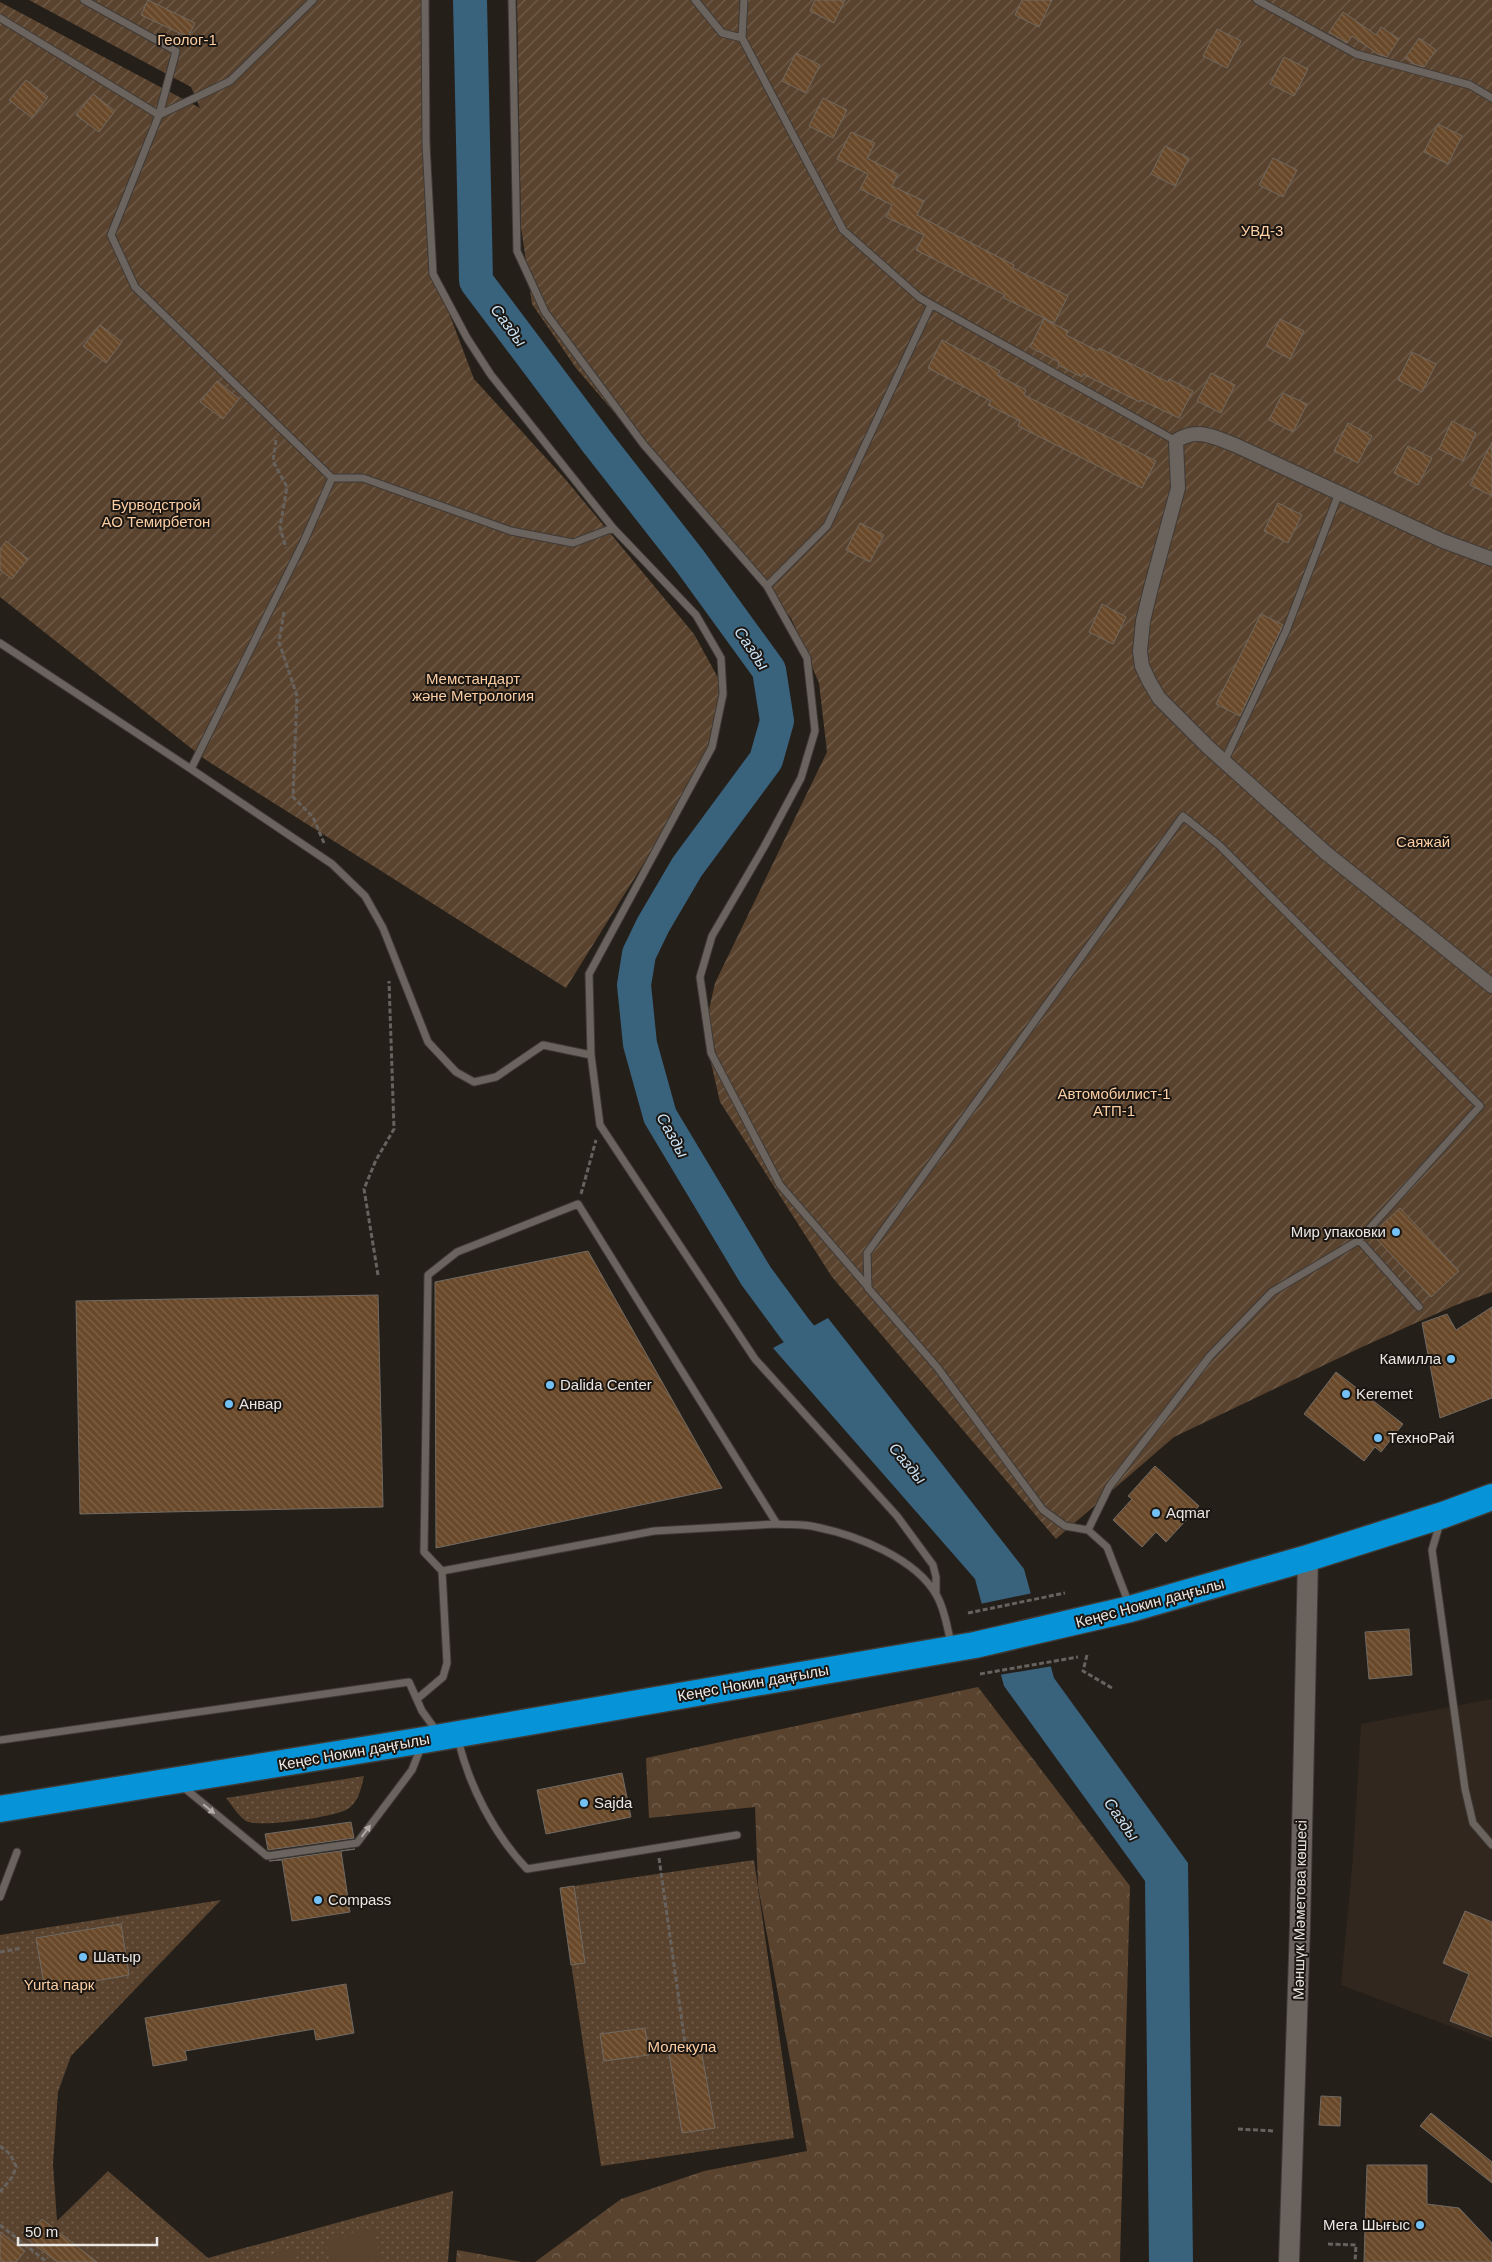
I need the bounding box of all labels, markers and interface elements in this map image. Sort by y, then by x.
park label: Геолог-1 [157,31,217,48]
park label: УВД-3 [1241,222,1283,239]
water label: Сазды [487,301,530,350]
park label: Бурводстрой АО Темирбетон [102,496,210,530]
water label: Сазды [731,624,772,673]
park label: Мемстандарт және Метрология [412,670,534,704]
park label: Саяжай [1396,833,1450,850]
park label: Автомобилист-1 АТП-1 [1057,1085,1171,1119]
water label: Сазды [653,1110,692,1161]
place label: Мир упаковки [1291,1223,1386,1240]
marker: Мир упаковки [1390,1226,1402,1238]
place label: Камилла [1379,1350,1442,1367]
marker: Камилла [1445,1353,1457,1365]
place label: Dalida Center [560,1376,652,1393]
marker: Dalida Center [544,1379,556,1391]
place label: Keremet [1356,1385,1414,1402]
marker: Keremet [1340,1388,1352,1400]
place label: Анвар [239,1395,282,1412]
marker: Анвар [223,1398,235,1410]
place label: ТехноРай [1388,1429,1455,1446]
marker: ТехноРай [1372,1432,1384,1444]
water label: Сазды [886,1439,930,1487]
place label: Aqmar [1166,1504,1210,1521]
marker: Aqmar [1150,1507,1162,1519]
street label: Кеңес Нокин даңғылы [1074,1574,1226,1631]
street label: Кеңес Нокин даңғылы [676,1661,830,1704]
street label: Кеңес Нокин даңғылы [277,1730,431,1773]
place label: Sajda [594,1794,633,1811]
water label: Сазды [1101,1795,1142,1844]
marker: Sajda [578,1797,590,1809]
one-way arrow [203,1804,216,1815]
street label: Мәншүк Мәметова көшесі [1289,1820,1310,2000]
one-way arrow [360,1825,371,1838]
place label: Compass [328,1891,391,1908]
marker: Compass [312,1894,324,1906]
place label: Шатыр [93,1948,141,1965]
marker: Шатыр [77,1951,89,1963]
park label: Yurta парк [24,1976,95,1993]
park label: Молекула [648,2038,717,2055]
scale bar [18,2214,156,2246]
place label: Мега Шығыс [1323,2216,1410,2233]
marker: Мега Шығыс [1414,2219,1426,2231]
text: 50 m [25,2223,58,2240]

